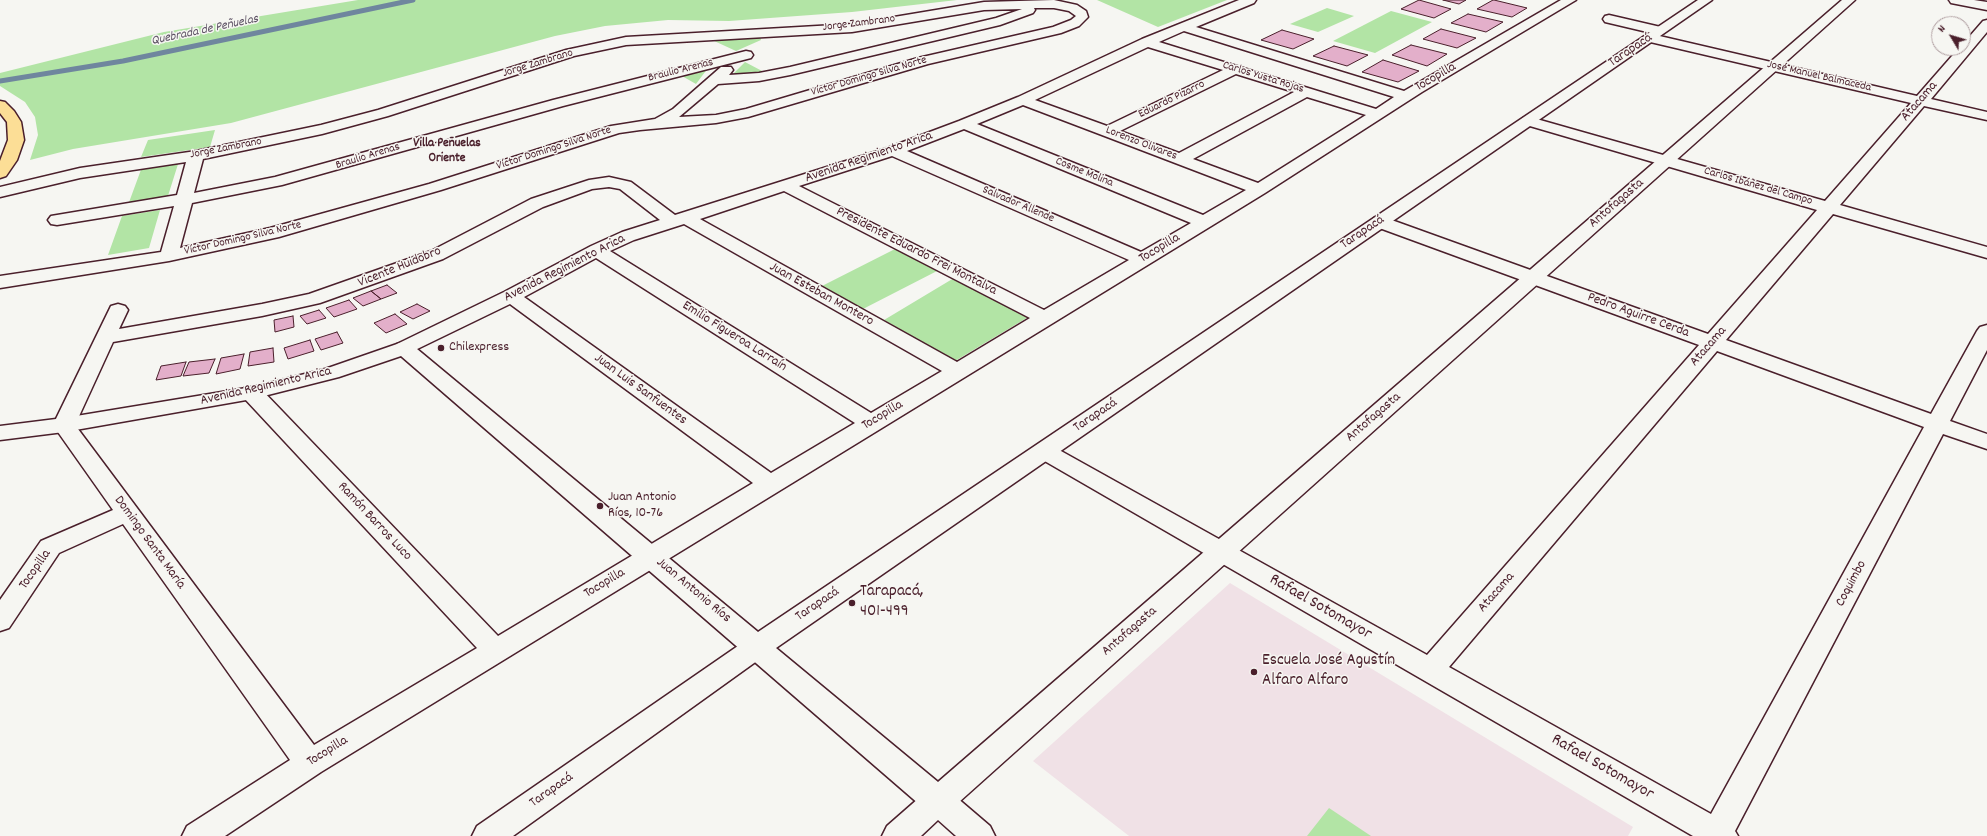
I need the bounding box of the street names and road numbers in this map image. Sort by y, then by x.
street label: Jorge Zambrano [822,12,896,36]
street label: Tarapacá [1606,30,1656,72]
street label: Jorge Zambrano [501,46,575,82]
street label: Víctor Domingo Silva Norte [809,54,929,100]
street label: Braulio Arenas [647,56,715,86]
street label: José Manuel Balmaceda [1766,58,1872,96]
street label: Carlos Yusta Rojas [1221,59,1305,97]
street label: Tocopilla [1412,60,1460,96]
street label: Eduardo Pizarro [1136,78,1208,122]
street label: Atacama [1898,78,1942,126]
street label: Víctor Domingo Silva Norte [495,124,613,174]
street label: Lorenzo Olivares [1103,124,1179,164]
street label: Avenida Regimiento Arica [803,128,935,188]
street label: Jorge Zambrano [189,135,263,163]
street label: Braulio Arenas [334,140,402,174]
street label: Cosme Molina [1053,155,1115,191]
street label: Carlos Ibáñez del Campo [1702,165,1814,209]
street label: Antofagasta [1586,176,1648,232]
street label: Salvador Allende [980,183,1056,227]
street label: Presidente Eduardo Frei Montalva [833,204,999,300]
street label: Tarapacá [1338,212,1388,254]
street label: Víctor Domingo Silva Norte [183,219,303,259]
street label: Tocopilla [1137,230,1183,268]
street label: Avenida Regimiento Arica [502,231,628,307]
street label: Vicente Huidobro [356,244,444,292]
street label: Juan Esteban Montero [766,259,876,331]
street label: Pedro Aguirre Cerda [1585,290,1691,342]
street label: Emilio Figueroa Larraín [678,298,790,376]
street label: Atacama [1687,323,1731,371]
street label: Juan Luis Sanfuentes [590,351,690,429]
street label: Avenida Regimiento Arica [199,364,333,410]
street label: Antofagasta [1343,390,1405,446]
street label: Tarapacá [1071,395,1121,437]
street label: Tocopilla [860,397,906,435]
street label: Ramón Barros Luco [333,479,415,565]
street label: Domingo Santa María [110,493,188,593]
street label: Tocopilla [16,547,56,593]
street label: Juan Antonio Ríos [652,555,734,627]
street label: Coquimbo [1833,558,1871,610]
street label: Tocopilla [582,565,628,603]
street label: Atacama [1475,569,1519,617]
street label: Rafael Sotomayor [1265,570,1375,646]
street label: Tarapacá [793,584,843,626]
street label: Antofagasta [1099,604,1161,660]
street label: Rafael Sotomayor [1547,730,1657,806]
street label: Tocopilla [305,733,351,771]
street label: Tarapacá [527,770,577,812]

